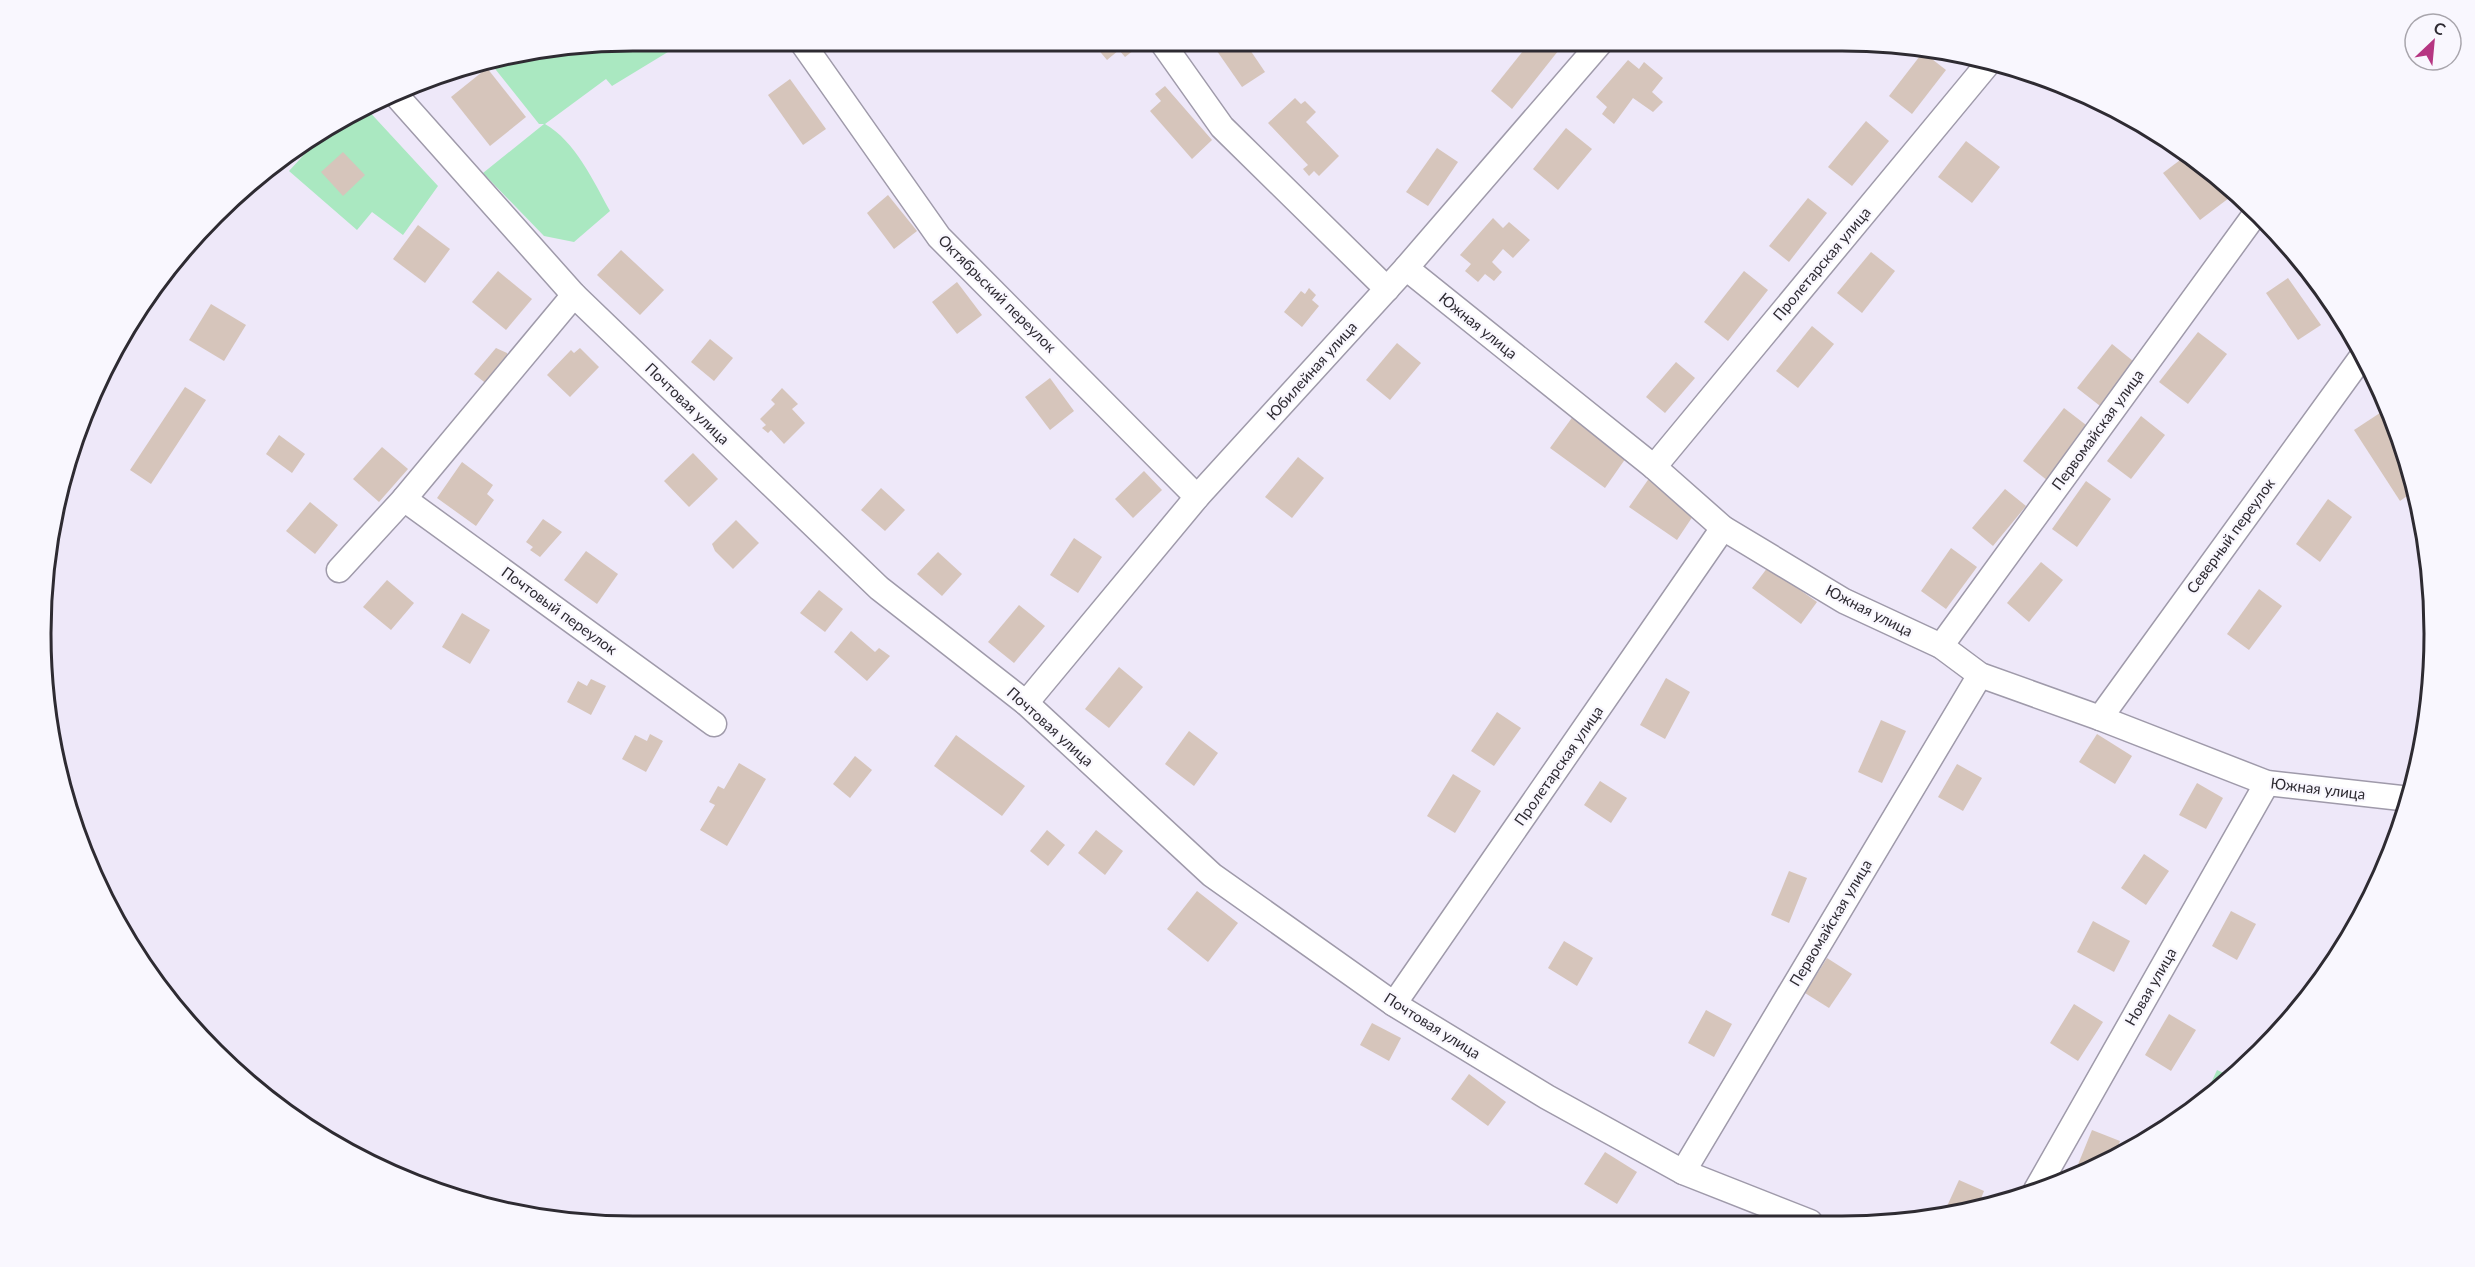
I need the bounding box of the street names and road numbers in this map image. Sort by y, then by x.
street label: Пролетарская улица [1769,203,1874,324]
street label: Октябрьский переулок [935,231,1061,356]
street label: Южная улица [1436,288,1521,362]
street label: Юбилейная улица [1262,317,1360,423]
street label: Почтовая улица [642,359,733,448]
street label: Первомайская улица [2047,366,2147,493]
street label: Северный переулок [2182,474,2278,596]
street label: Почтовый переулок [498,562,621,658]
street label: Южная улица [1823,580,1916,640]
street label: Почтовая улица [1004,683,1098,770]
street label: Пролетарская улица [1510,702,1606,829]
street label: Южная улица [2270,773,2367,803]
street label: Первомайская улица [1785,856,1875,989]
street label: Новая улица [2121,944,2180,1029]
street label: Почтовая улица [1381,988,1484,1062]

